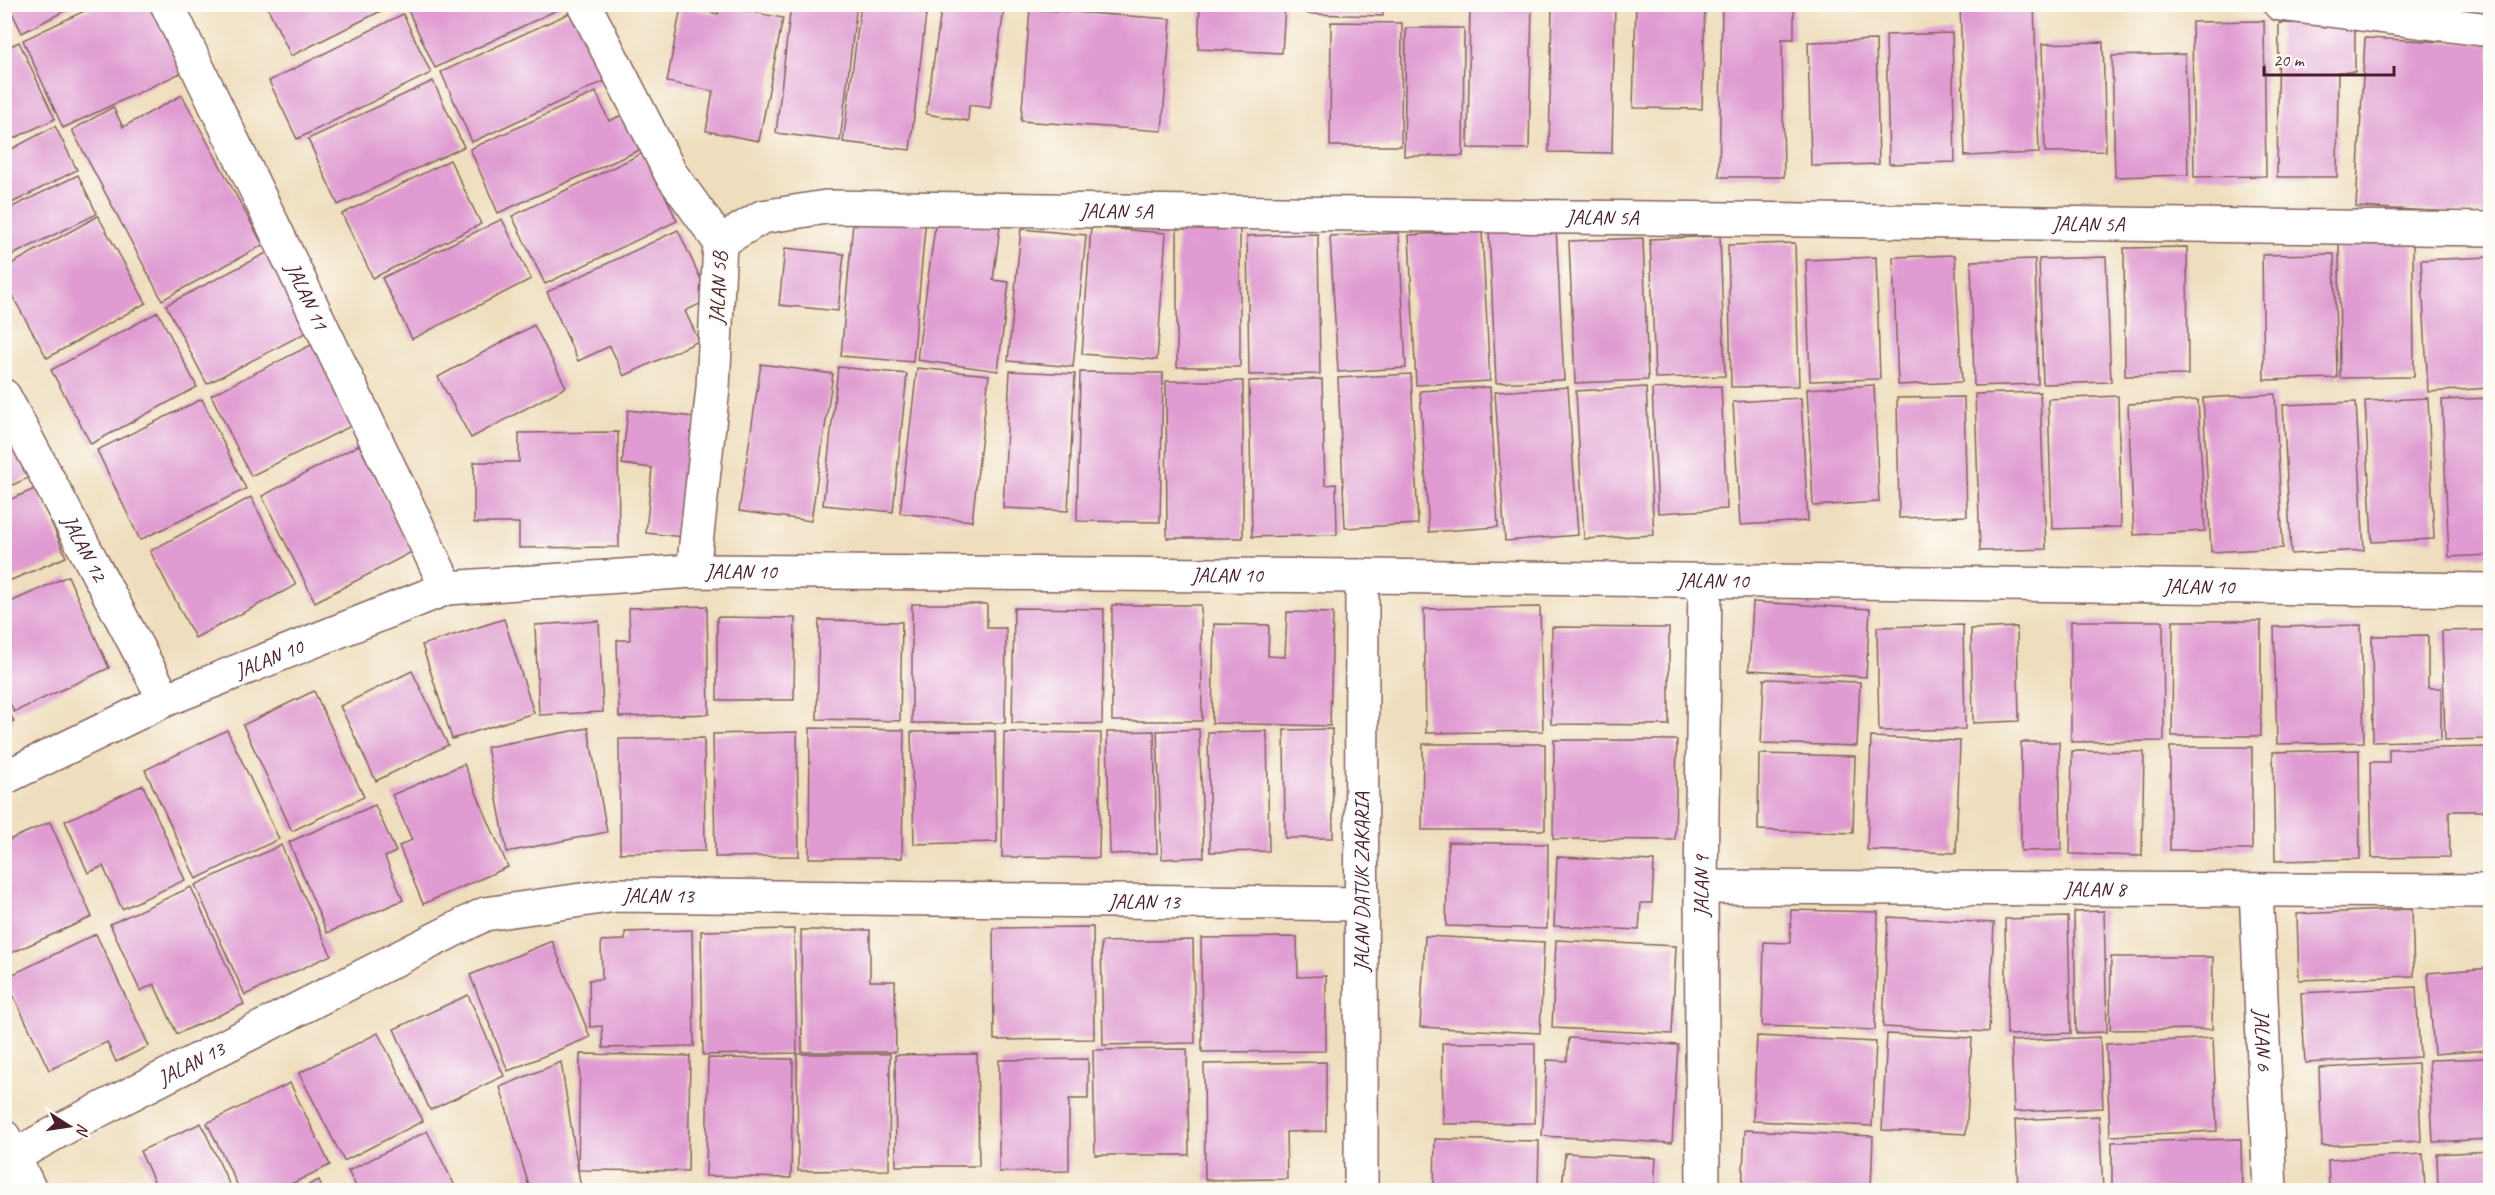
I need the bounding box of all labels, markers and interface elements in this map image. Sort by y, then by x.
scale bar [2264,39,2394,77]
text: 20 m [2273,49,2306,71]
street label: JALAN 5A [1079,197,1154,224]
street label: JALAN 5A [1565,204,1640,231]
street label: JALAN 5A [2051,210,2126,237]
street label: JALAN 5B [703,249,733,326]
street label: JALAN 11 [280,257,335,335]
street label: JALAN 12 [56,510,113,587]
street label: JALAN 10 [704,558,778,585]
street label: JALAN 10 [1190,562,1264,588]
street label: JALAN 10 [1676,567,1750,594]
street label: JALAN 10 [2162,573,2236,600]
street label: JALAN 10 [230,633,309,684]
street label: JALAN DATUK ZAKARIA [1348,792,1375,973]
street label: JALAN 9 [1688,853,1714,918]
street label: JALAN 8 [2063,876,2129,902]
street label: JALAN 13 [621,882,695,909]
street label: JALAN 13 [1107,888,1181,915]
street label: JALAN 6 [2249,1007,2277,1072]
street label: JALAN 13 [153,1035,230,1092]
north arrow [39,1096,99,1156]
text: N [71,1122,94,1139]

